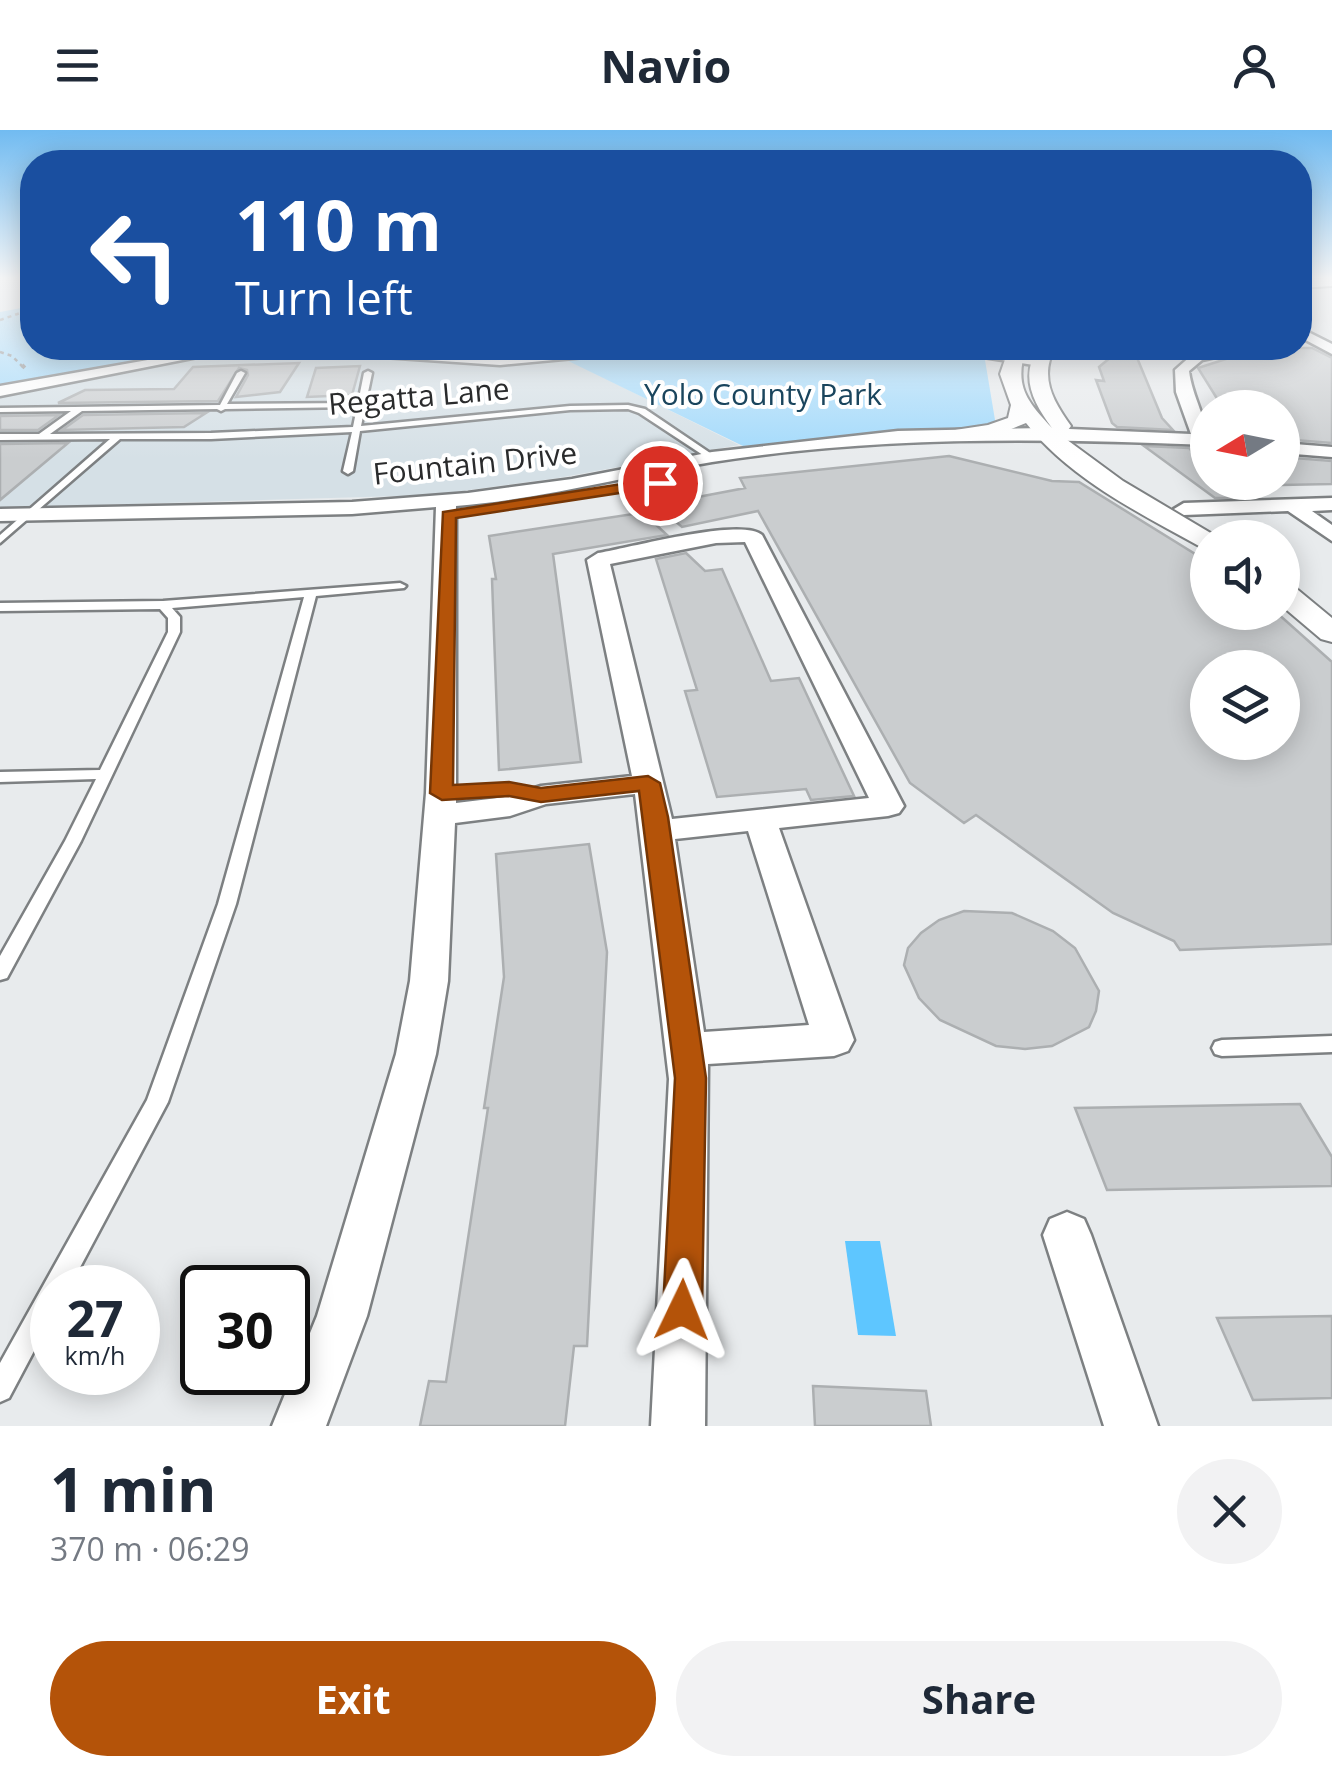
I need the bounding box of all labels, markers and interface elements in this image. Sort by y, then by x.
text: Navio [601,35,731,96]
icon: menu [50,38,105,93]
icon: person [1227,38,1282,93]
text: 110 m [235,176,442,272]
icon: left [70,190,200,320]
text: Turn left [235,267,413,328]
street label: Regatta Lane [327,367,511,424]
park label: Yolo County Park [644,373,882,414]
north arrow [1190,390,1300,500]
map controls [1190,390,1300,760]
street label: Fountain Drive [371,431,579,494]
pin [618,441,703,526]
icon: arrive [633,456,688,511]
button: sound [1190,520,1300,630]
button: layers [1190,650,1300,760]
position arrow [630,1258,734,1362]
speed limit sign: 30 [180,1265,310,1395]
text: 27 [66,1284,124,1352]
text: km/h [65,1338,125,1372]
text: 1 min [50,1448,217,1530]
button: close [1177,1459,1282,1564]
text: 370 m · 06:29 [50,1527,249,1570]
button: Exit [50,1641,656,1756]
button: Share [676,1641,1282,1756]

